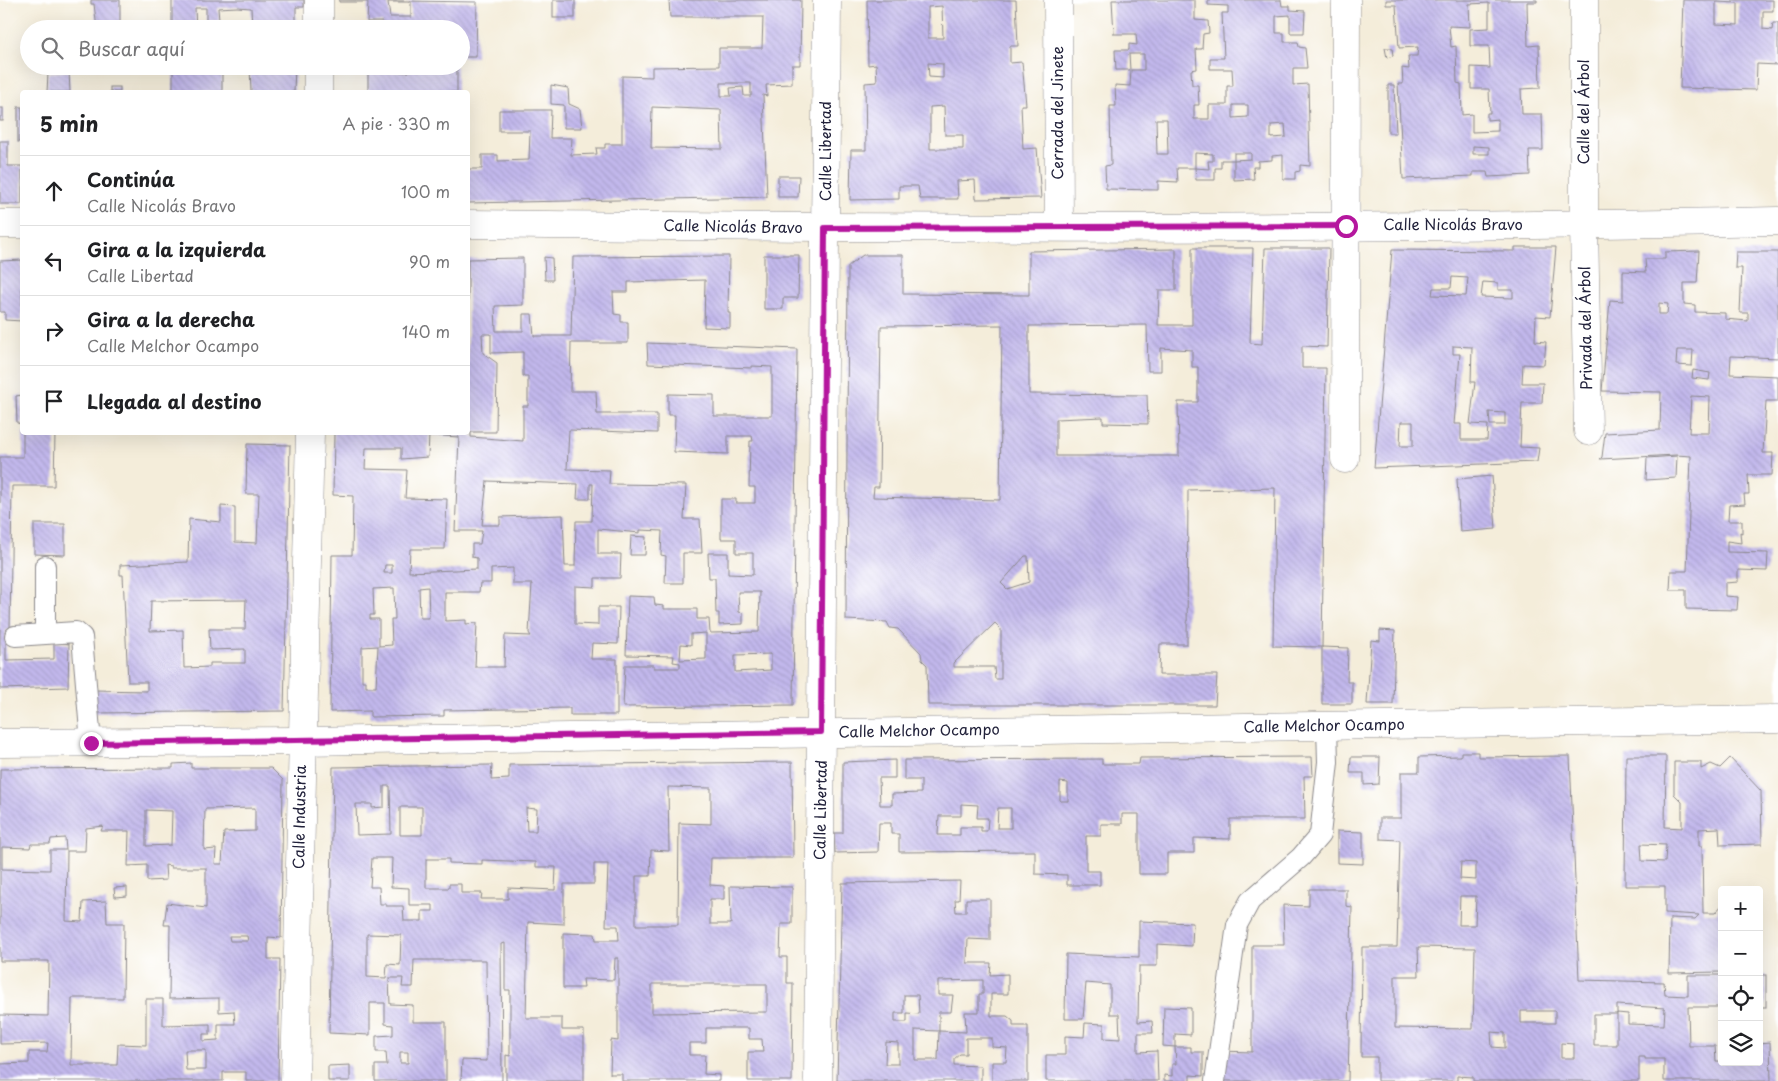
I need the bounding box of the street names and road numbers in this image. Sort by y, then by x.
street label: Cerrada del Jinete [1045,46,1068,180]
street label: Calle del Árbol [1571,59,1594,165]
street label: Calle Libertad [813,101,836,201]
street label: Calle Nicolás Bravo [1383,212,1523,235]
street label: Calle Nicolás Bravo [663,213,803,238]
street label: Privada del Árbol [1572,266,1597,390]
street label: Calle Melchor Ocampo [1243,712,1405,737]
street label: Calle Melchor Ocampo [838,717,1000,742]
street label: Calle Libertad [807,760,832,860]
street label: Calle Industria [286,764,311,869]

